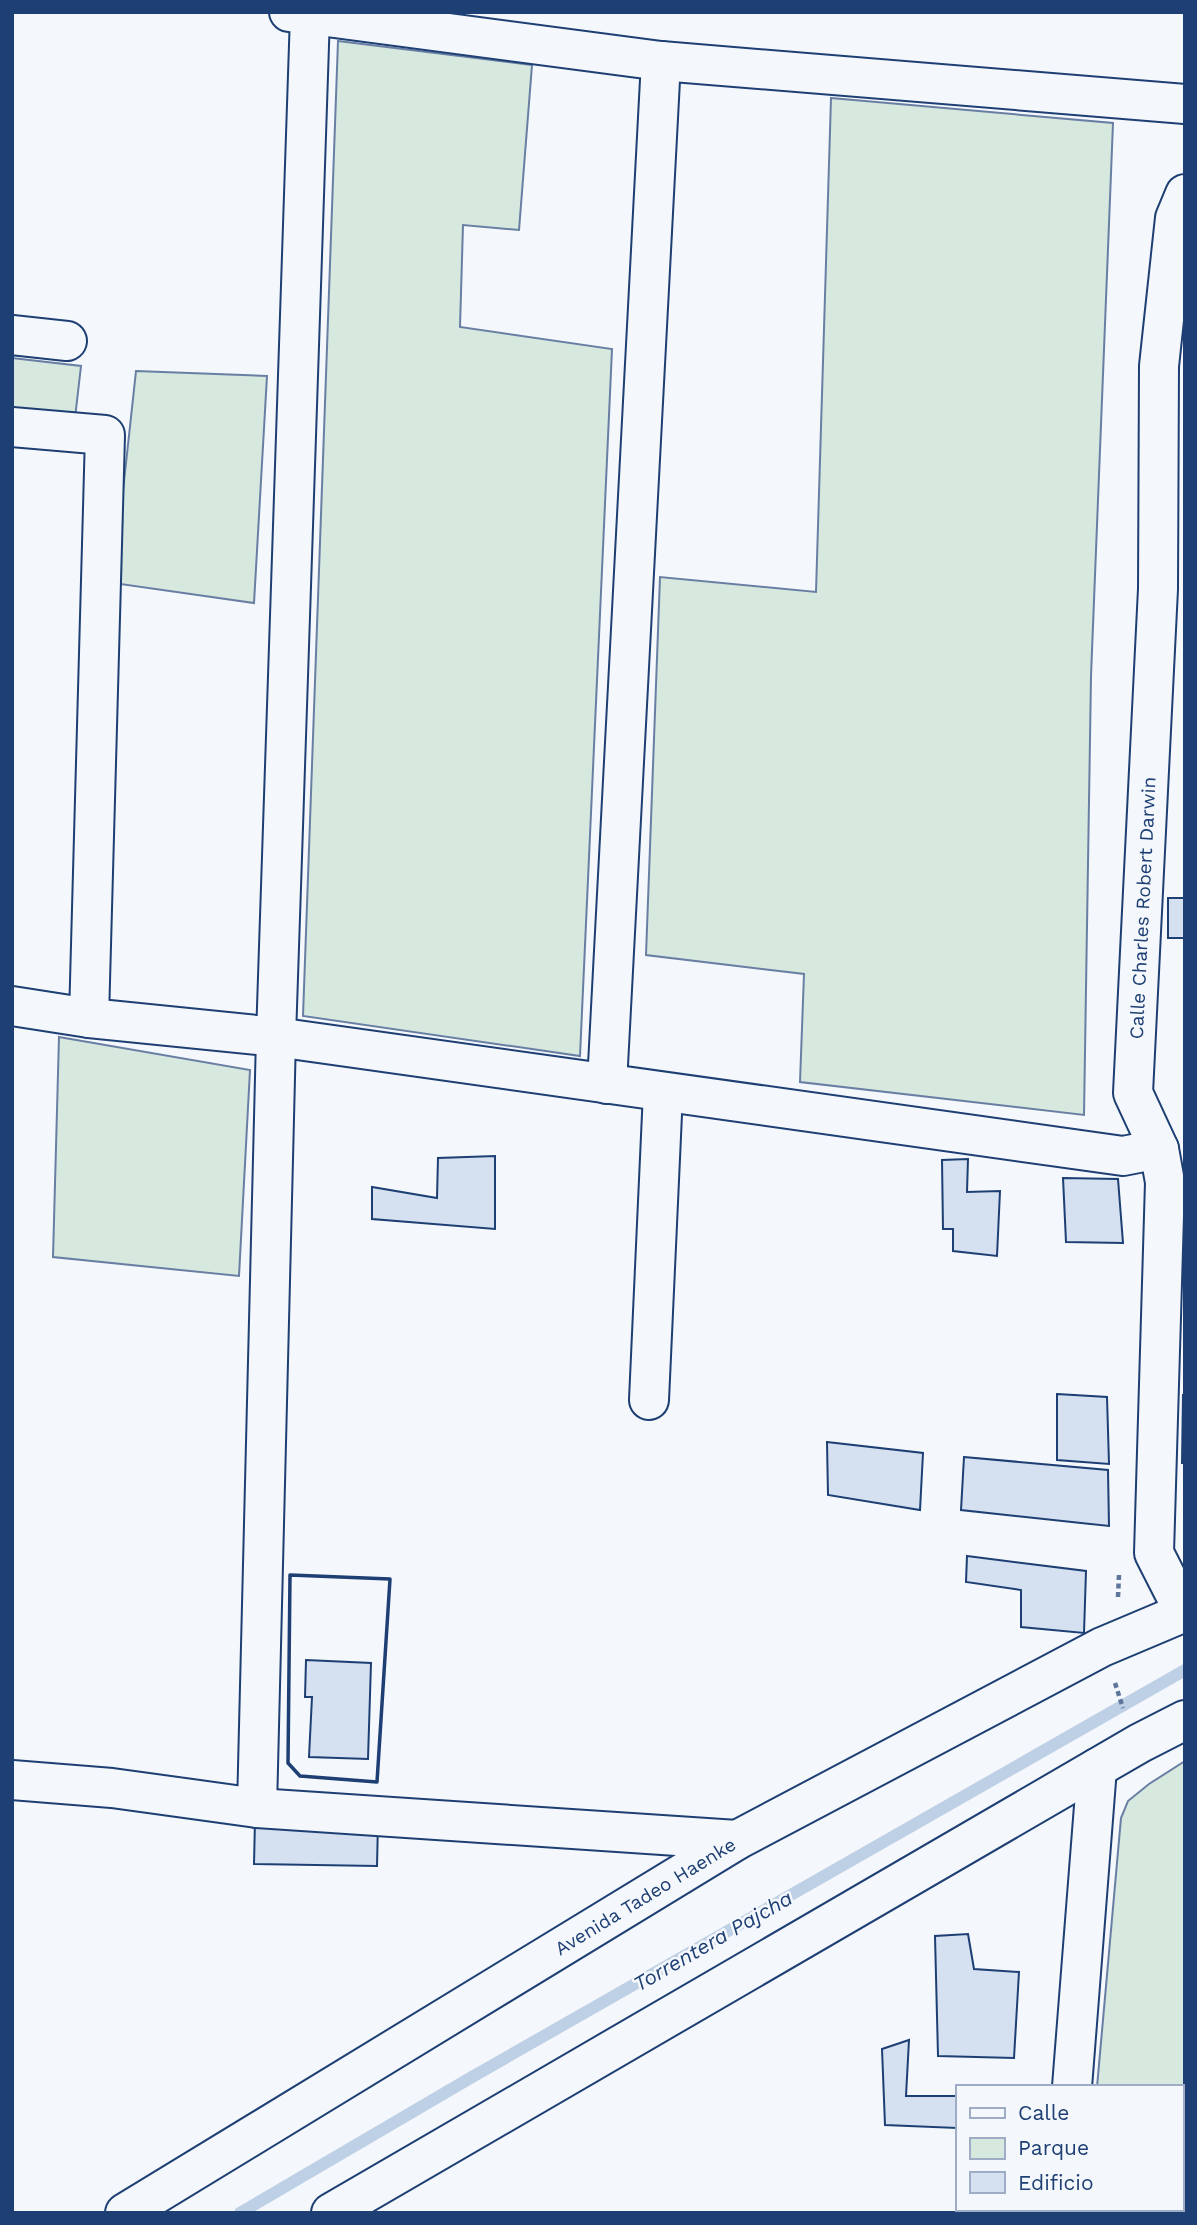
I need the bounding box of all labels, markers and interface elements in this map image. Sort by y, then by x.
street label: Calle Charles Robert Darwin [1125,776,1161,1040]
street label: Avenida Tadeo Haenke [551,1833,740,1960]
water label: Torrentera Pajcha [629,1885,797,1996]
legend [956,2085,1183,2211]
text: Calle [1018,2100,1069,2125]
text: Parque [1018,2135,1089,2160]
text: Edificio [1018,2170,1094,2195]

